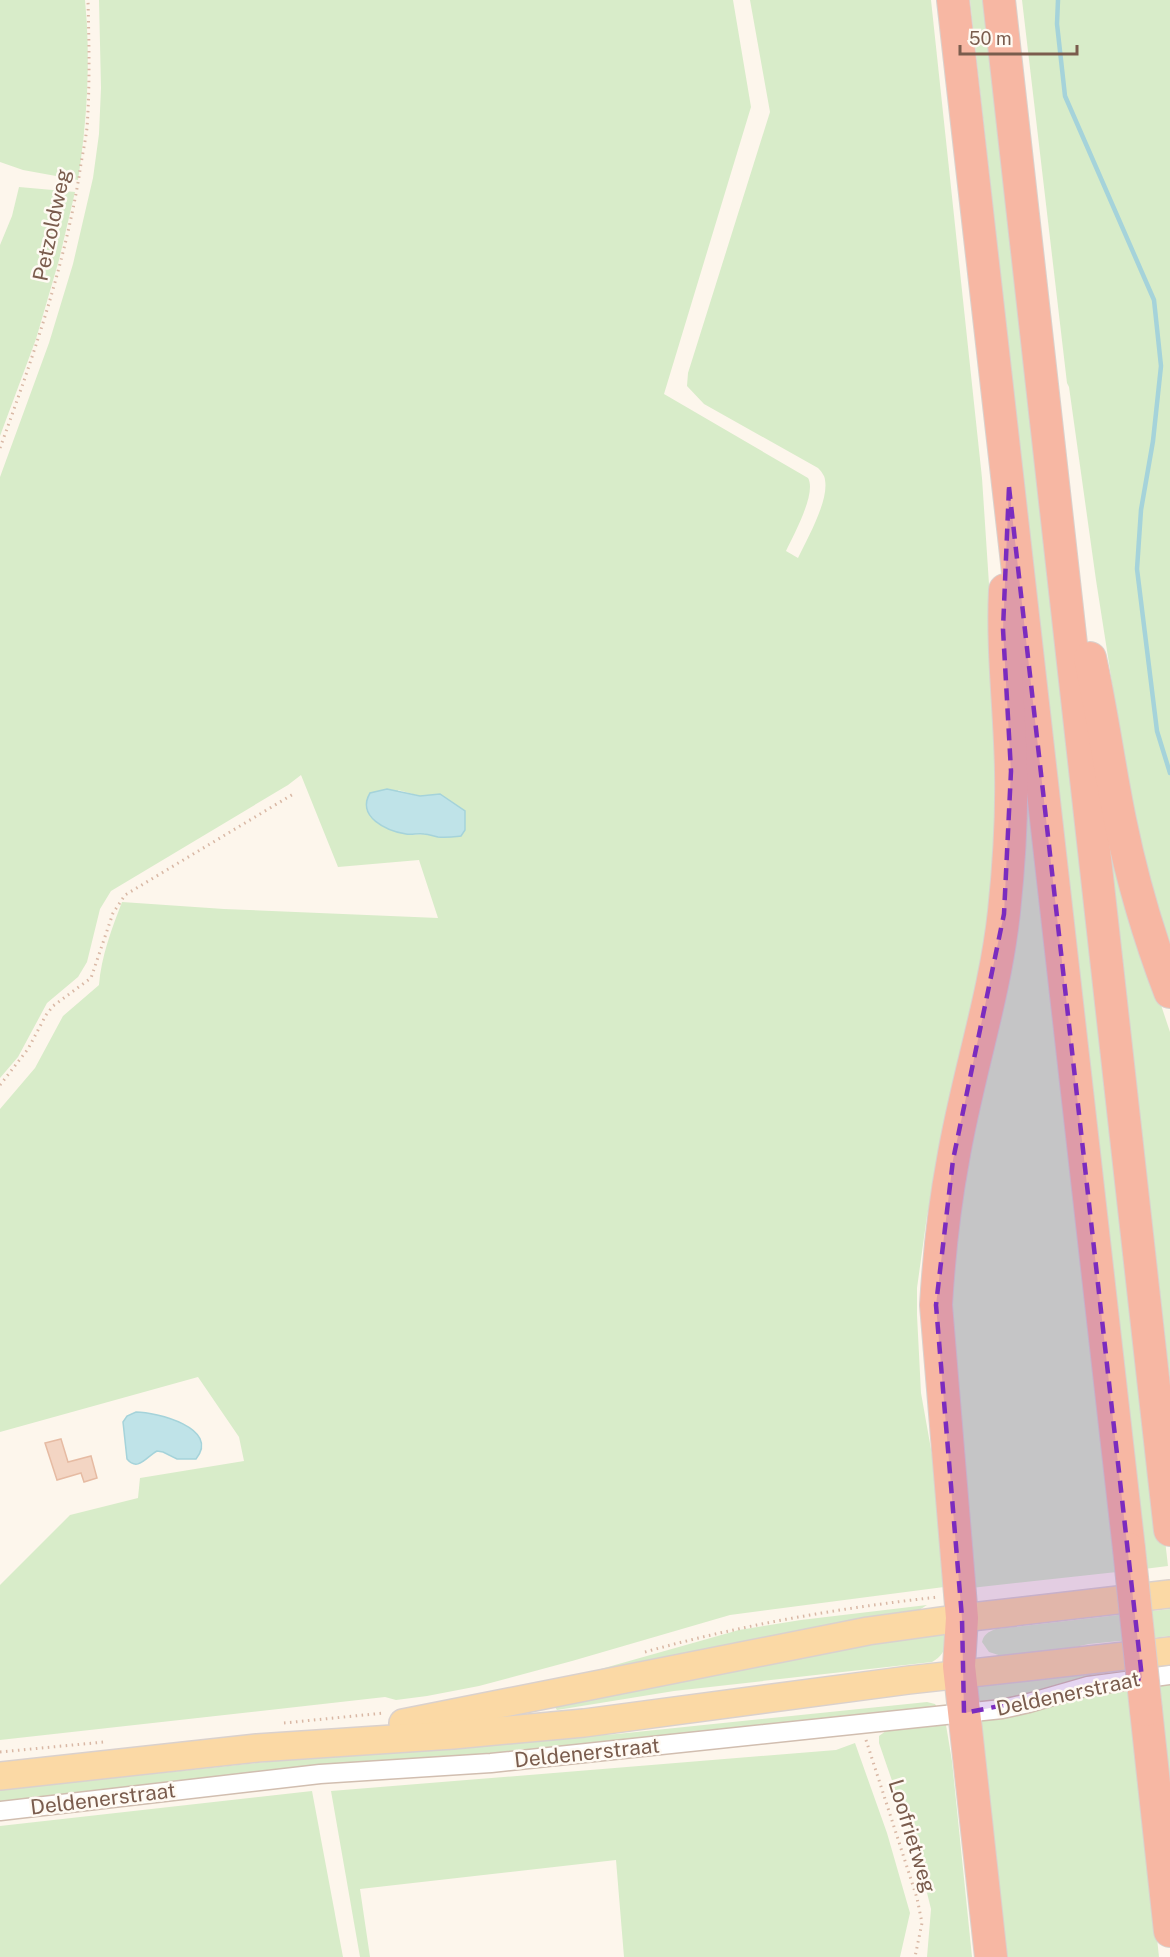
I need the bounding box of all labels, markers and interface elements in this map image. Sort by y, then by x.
scale bar [960,18,1077,56]
text: 50 m [969,28,1012,49]
street label: Petzoldweg [27,167,76,283]
street label: Deldenerstraat [994,1666,1142,1721]
street label: Deldenerstraat [513,1732,661,1773]
street label: Loofrietweg [883,1776,942,1896]
street label: Deldenerstraat [29,1777,177,1820]

